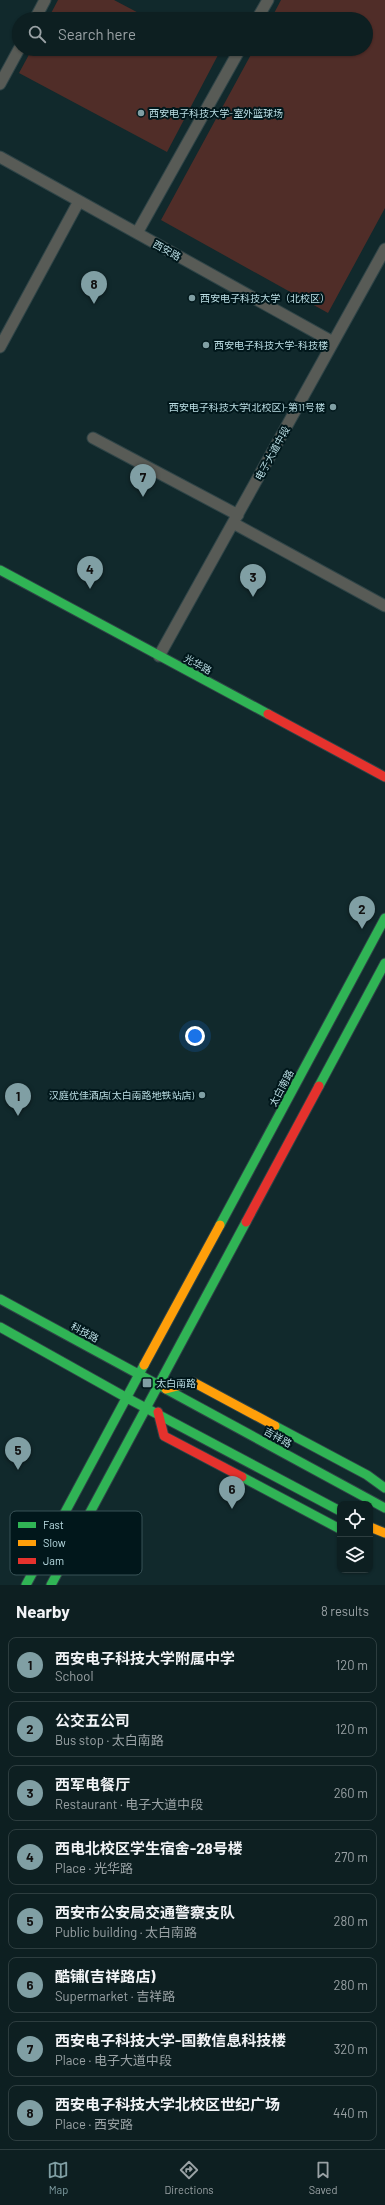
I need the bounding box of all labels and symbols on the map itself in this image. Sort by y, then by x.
place label: 西安电子科技大学-室外篮球场 [149,107,283,119]
marker: 西安电子科技大学-室外篮球场 [136,108,146,118]
street label: 西安路 [151,237,183,263]
pin: 8 [81,271,107,304]
place label: 西安电子科技大学（北校区） [200,292,330,304]
marker: 西安电子科技大学（北校区） [187,293,197,303]
place label: 西安电子科技大学-科技楼 [214,339,328,351]
marker: 西安电子科技大学-科技楼 [201,340,211,350]
place label: 西安电子科技大学(北校区)-第11号楼 [169,401,325,413]
marker: 西安电子科技大学(北校区)-第11号楼 [328,402,338,412]
street label: 电子大道中段 [252,424,292,482]
pin: 7 [130,464,156,497]
pin: 4 [77,556,103,589]
pin: 3 [240,564,266,597]
street label: 光华路 [182,652,214,676]
pin: 2 [349,896,375,929]
your location [185,1026,205,1046]
street label: 太白南路 [266,1068,296,1108]
pin: 1 [5,1083,31,1116]
place label: 汉庭优佳酒店(太白南路地铁站店) [49,1089,194,1101]
marker: 汉庭优佳酒店(太白南路地铁站店) [197,1090,207,1100]
street label: 科技路 [69,1320,101,1344]
marker: 太白南路 [141,1377,153,1389]
place label: 太白南路 [156,1377,196,1389]
street label: 吉祥路 [262,1424,294,1450]
pin: 5 [5,1437,31,1470]
pin: 6 [219,1476,245,1509]
legend [10,1511,142,1575]
text: Fast [43,1518,64,1531]
text: Slow [43,1536,66,1549]
text: Jam [43,1554,64,1567]

